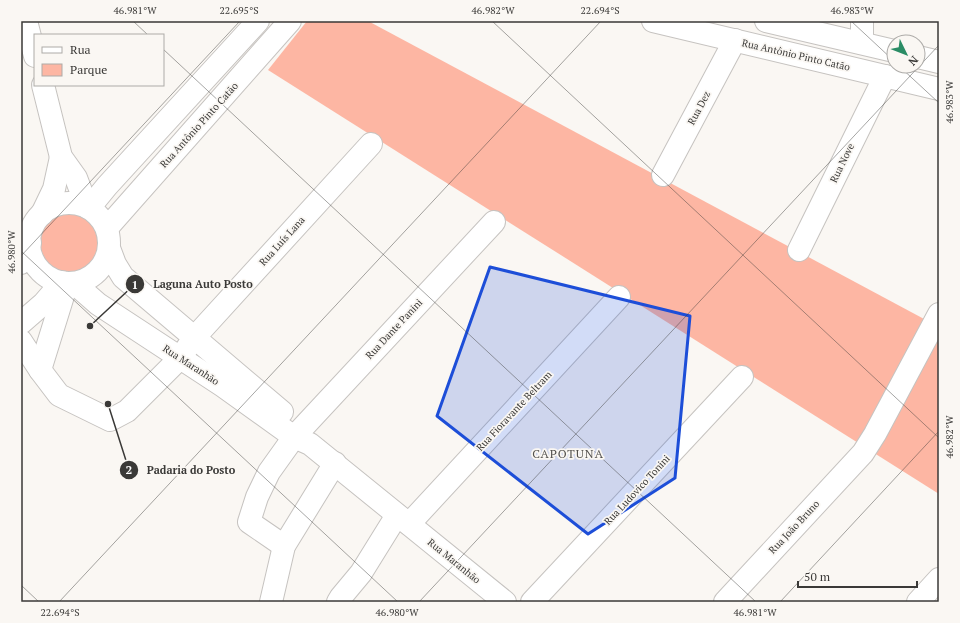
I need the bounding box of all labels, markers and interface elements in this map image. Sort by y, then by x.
text: 46.981°W [113,4,157,17]
text: 22.695°S [219,4,259,17]
text: 46.982°W [471,4,515,17]
text: 22.694°S [580,4,620,17]
text: 46.983°W [830,4,874,17]
legend [34,34,164,86]
north arrow [886,34,926,74]
street label: Rua Antônio Pinto Catão [741,36,852,74]
text: Rua [70,42,91,57]
text: N [905,53,921,69]
text: Parque [70,62,107,77]
street label: Rua Antônio Pinto Catão [157,79,241,170]
text: 46.983°W [943,80,956,124]
street label: Rua Dez [685,89,713,127]
street label: Rua Nove [827,141,857,185]
street label: Rua Luís Lana [256,214,308,268]
text: 46.980°W [5,230,18,274]
callout: Laguna Auto Posto [125,273,261,296]
text: 1 [132,277,138,292]
text: Laguna Auto Posto [153,277,253,291]
street label: Rua Dante Panini [363,296,425,362]
street label: Rua Maranhão [160,342,222,388]
street label: Rua Fioravante Beltram [473,368,555,454]
text: 46.982°W [943,415,956,459]
district label: CAPOTUNA [532,446,604,461]
street label: Rua Ludovico Tonini [601,452,673,528]
callout: Padaria do Posto [119,459,243,482]
text: 2 [126,462,133,477]
text: Padaria do Posto [147,463,236,477]
street label: Rua João Bruno [766,497,823,557]
street label: Rua Maranhão [425,536,484,587]
scale bar [798,563,917,589]
text: 50 m [804,569,831,584]
text: 22.694°S [40,606,80,619]
text: 46.980°W [375,606,419,619]
text: 46.981°W [733,606,777,619]

